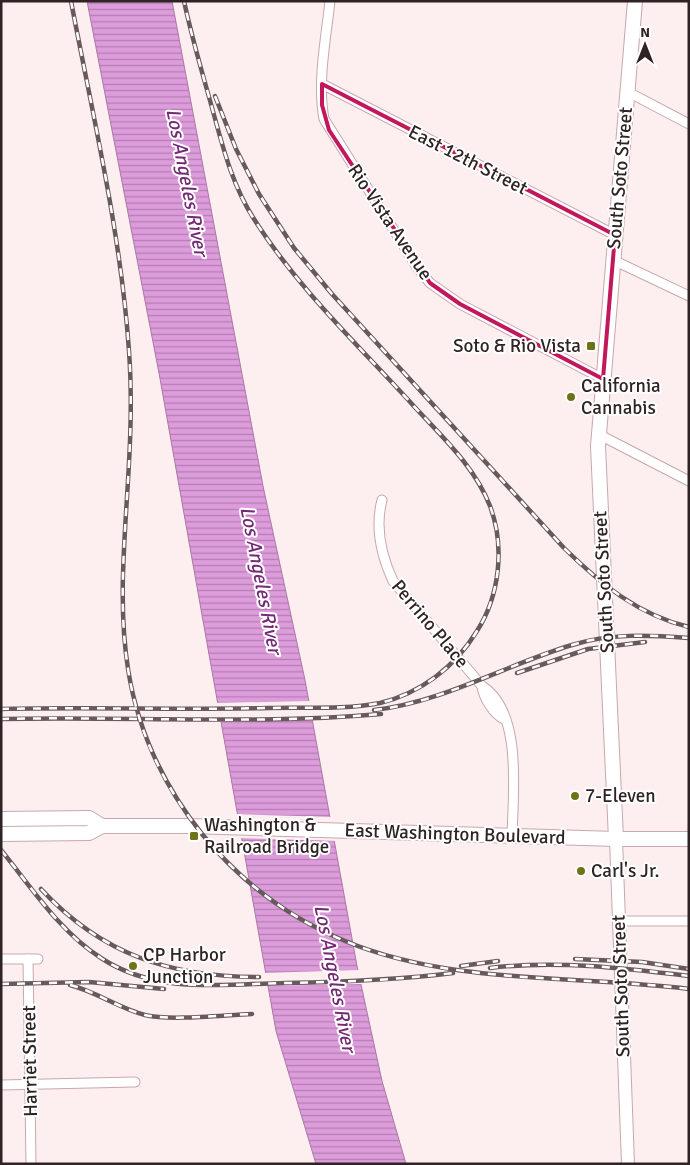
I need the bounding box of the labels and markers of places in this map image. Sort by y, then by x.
place label: Soto & Rio Vista [453,334,581,358]
marker: Soto & Rio Vista [585,340,597,352]
place label: California Cannabis [581,374,661,420]
marker: California Cannabis [565,391,577,403]
place label: 7-Eleven [585,784,656,808]
marker: 7-Eleven [569,790,581,802]
place label: Washington & Railroad Bridge [204,813,329,859]
marker: Washington & Railroad Bridge [188,830,200,842]
place label: Carl's Jr. [591,859,660,883]
marker: Carl's Jr. [575,865,587,877]
place label: CP Harbor Junction [143,943,226,989]
marker: CP Harbor Junction [127,960,139,972]

